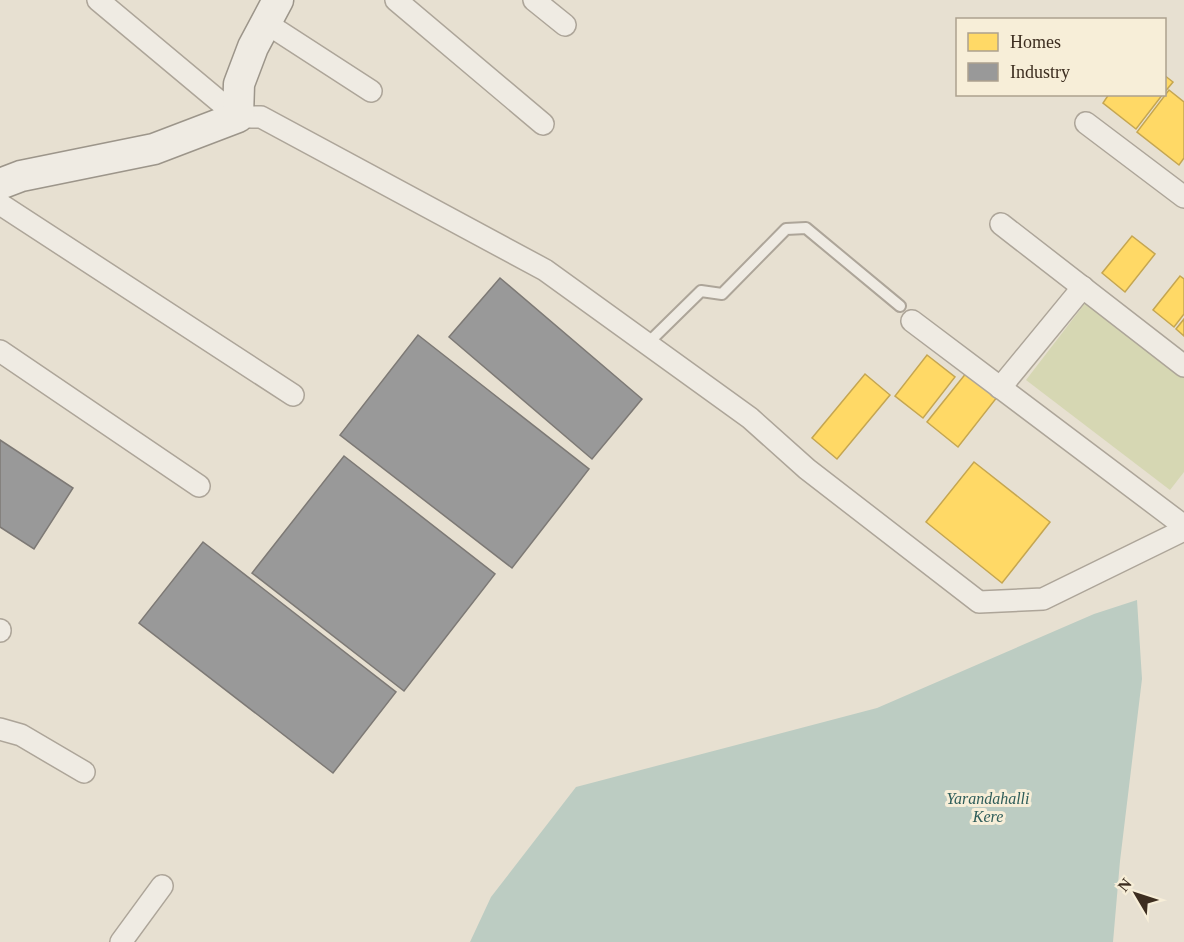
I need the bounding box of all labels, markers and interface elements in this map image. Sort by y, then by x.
legend [956,18,1166,96]
text: Homes [1010,32,1061,52]
text: Industry [1010,62,1070,82]
water label: Yarandahalli Kere [947,790,1030,825]
north arrow [1106,864,1166,924]
text: N [1114,875,1135,895]

